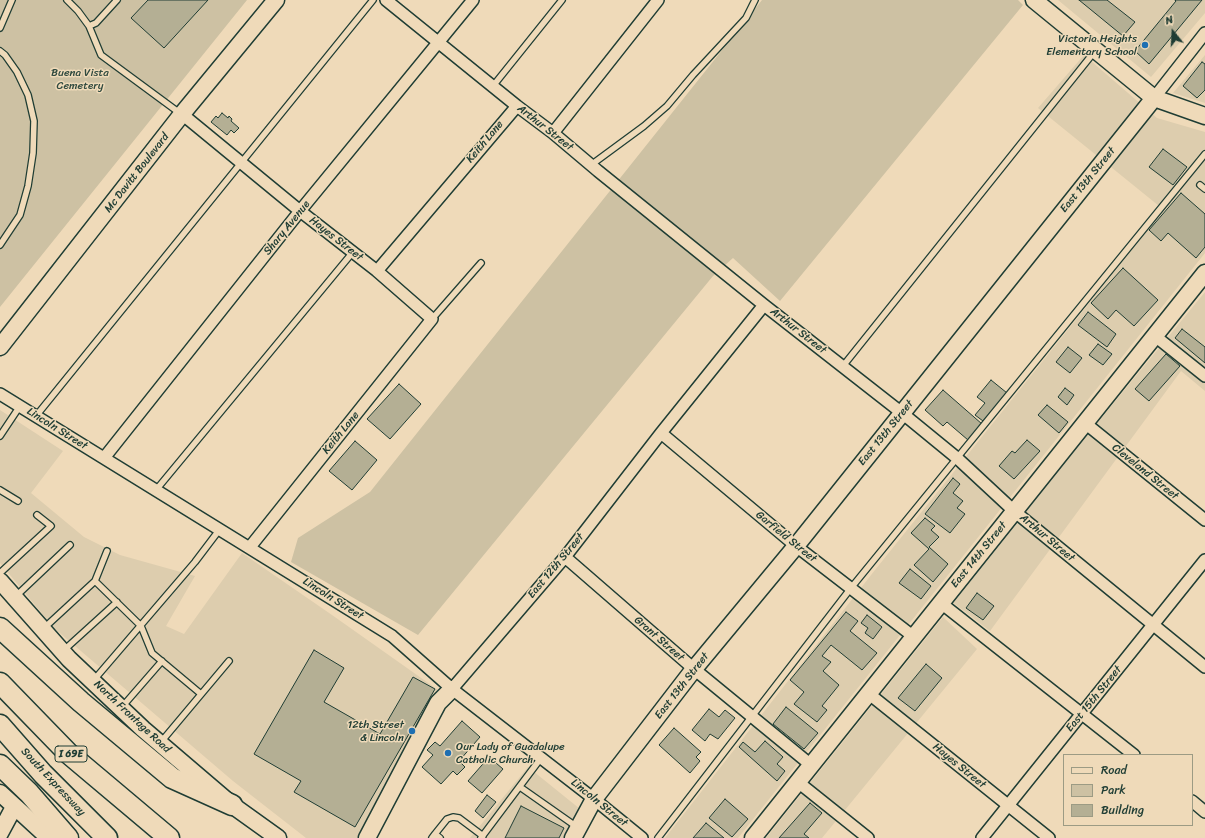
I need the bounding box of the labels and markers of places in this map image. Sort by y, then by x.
place label: Victoria Heights Elementary School [1046,32,1137,58]
marker: Victoria Heights Elementary School [1140,40,1150,50]
place label: 12th Street & Lincoln [348,718,404,744]
marker: 12th Street & Lincoln [407,726,417,736]
place label: Our Lady of Guadalupe Catholic Church [456,740,565,766]
marker: Our Lady of Guadalupe Catholic Church [443,748,453,758]

